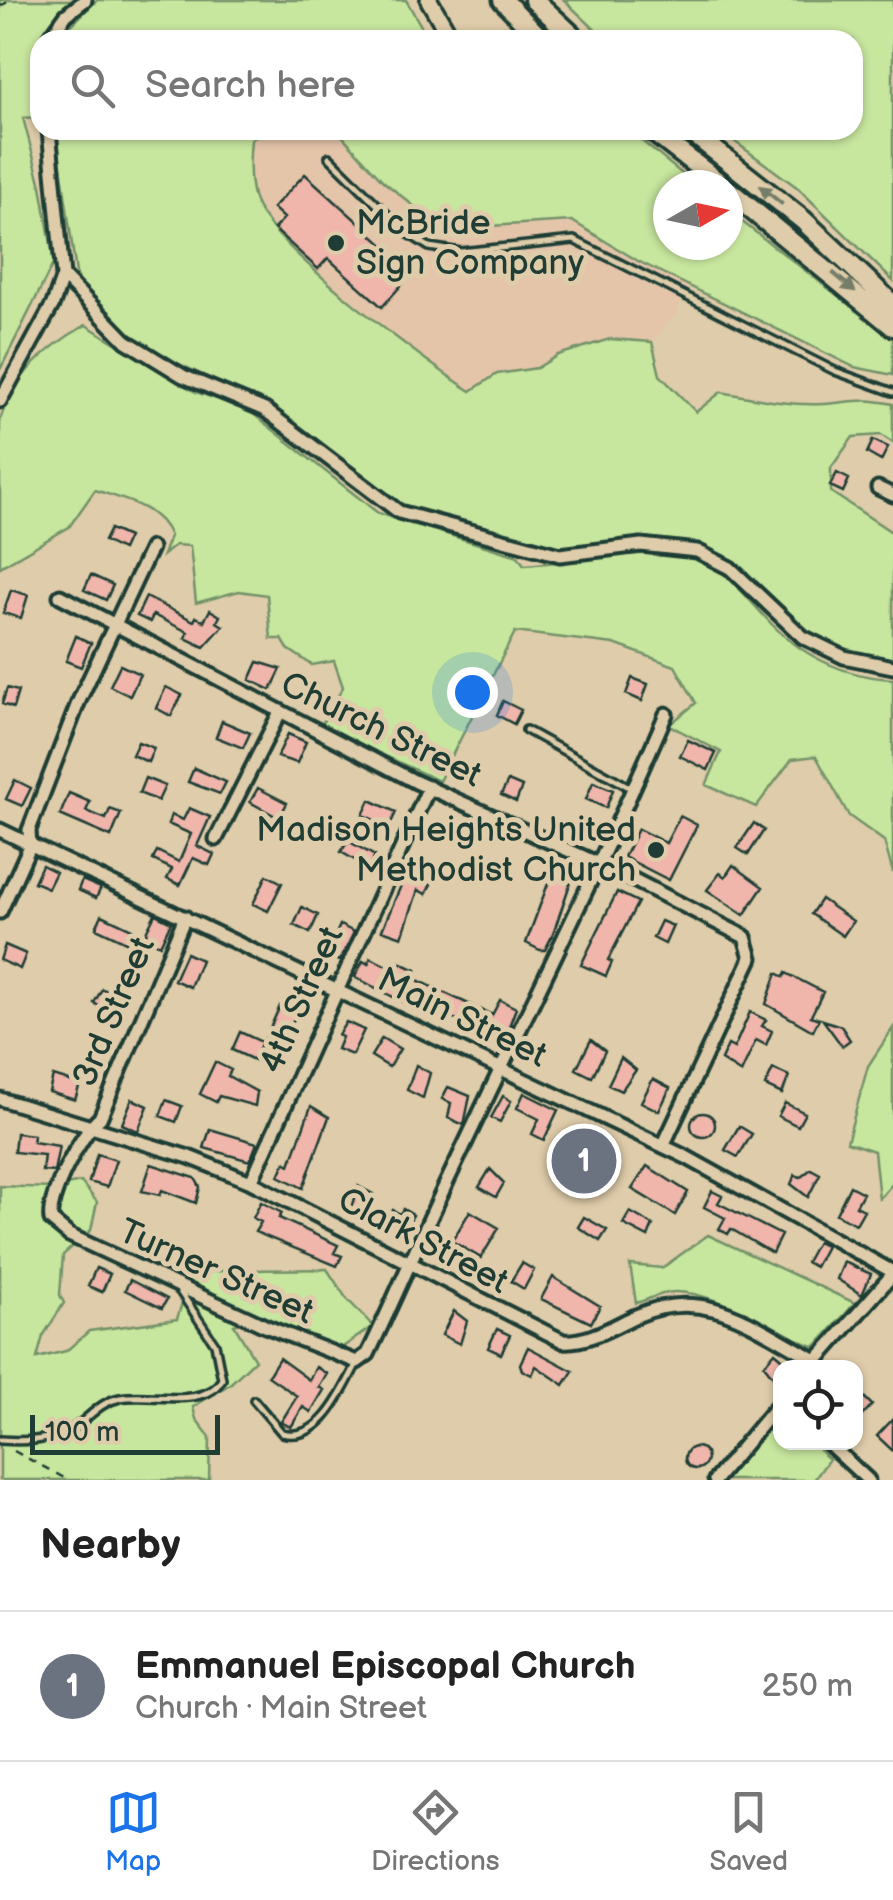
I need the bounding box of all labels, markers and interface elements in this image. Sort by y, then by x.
search box [30,30,863,140]
icon: search [65,58,120,113]
text: Search here [145,63,356,108]
north arrow [653,170,743,260]
one-way arrow [758,185,784,206]
place label: McBride Sign Company [356,202,584,285]
marker: McBride Sign Company [325,232,347,254]
one-way arrow [831,271,856,293]
street label: Church Street [273,663,489,797]
your location [447,667,498,718]
place label: Madison Heights United Methodist Church [256,809,636,892]
marker: Madison Heights United Methodist Church [645,839,667,861]
street label: 4th Street [251,920,354,1080]
street label: 3rd Street [63,930,165,1093]
street label: Main Street [370,959,554,1078]
pin: 1 [552,1124,616,1198]
street label: Clark Street [330,1178,516,1304]
street label: Turner Street [112,1210,320,1334]
map controls [773,1360,863,1450]
button: locate [773,1360,863,1450]
scale bar [30,1410,220,1454]
text: 100 m [45,1416,119,1449]
text: Nearby [40,1520,180,1571]
text: Emmanuel Episcopal Church [135,1644,635,1689]
text: 1 [66,1667,79,1706]
text: 250 m [762,1667,853,1706]
text: Church · Main Street [135,1689,427,1728]
tab: Map [105,1785,161,1878]
tab: Directions [371,1785,500,1878]
tab: Saved [710,1785,788,1878]

